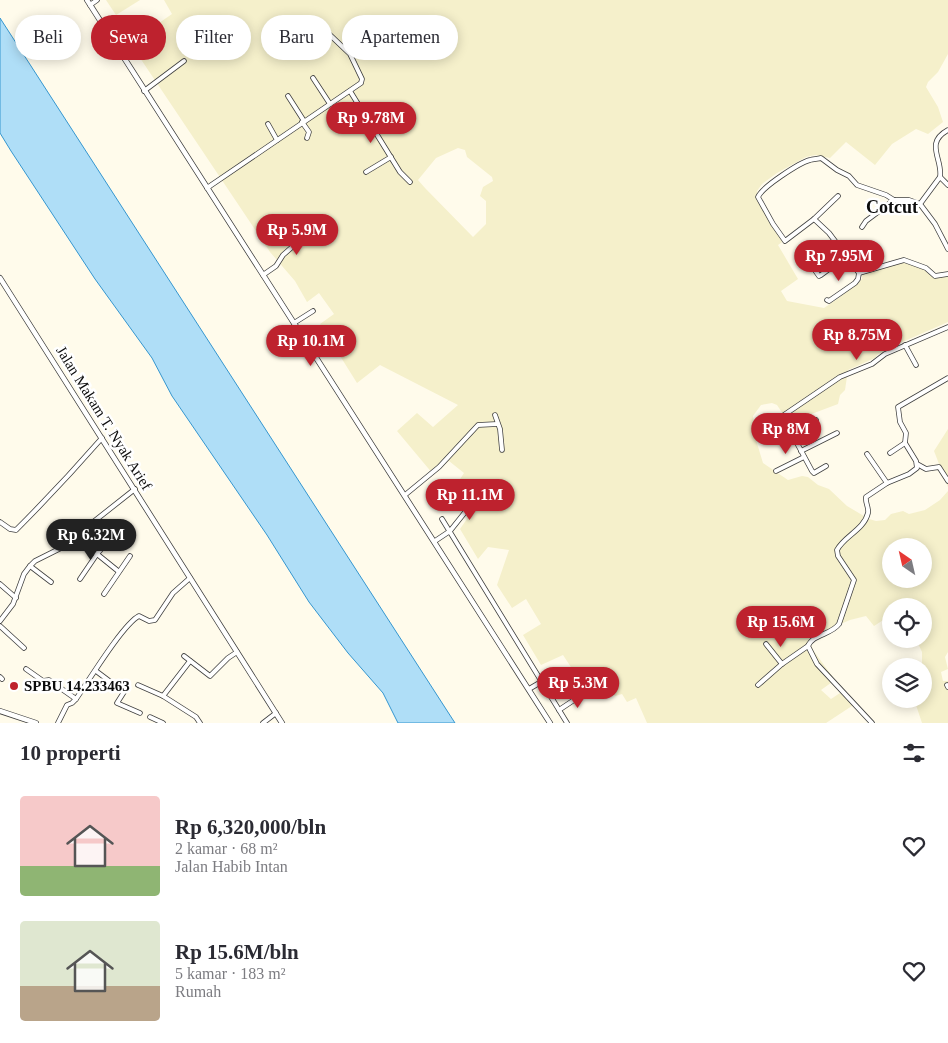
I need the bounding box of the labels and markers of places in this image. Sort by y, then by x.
pin: Rp 9.78M [319,102,423,144]
pin: Rp 5.9M [251,214,343,256]
pin: Rp 7.95M [787,240,891,282]
pin: Rp 8.75M [805,318,909,361]
pin: Rp 10.1M [259,324,363,367]
pin: Rp 8M [751,412,821,455]
pin: Rp 11.1M [418,478,522,521]
pin: Rp 6.32M [39,518,143,561]
pin: Rp 15.6M [729,606,833,648]
pin: Rp 5.3M [532,666,624,709]
place label: SPBU 14.233463 [24,678,130,694]
marker: SPBU 14.233463 [8,680,20,692]

